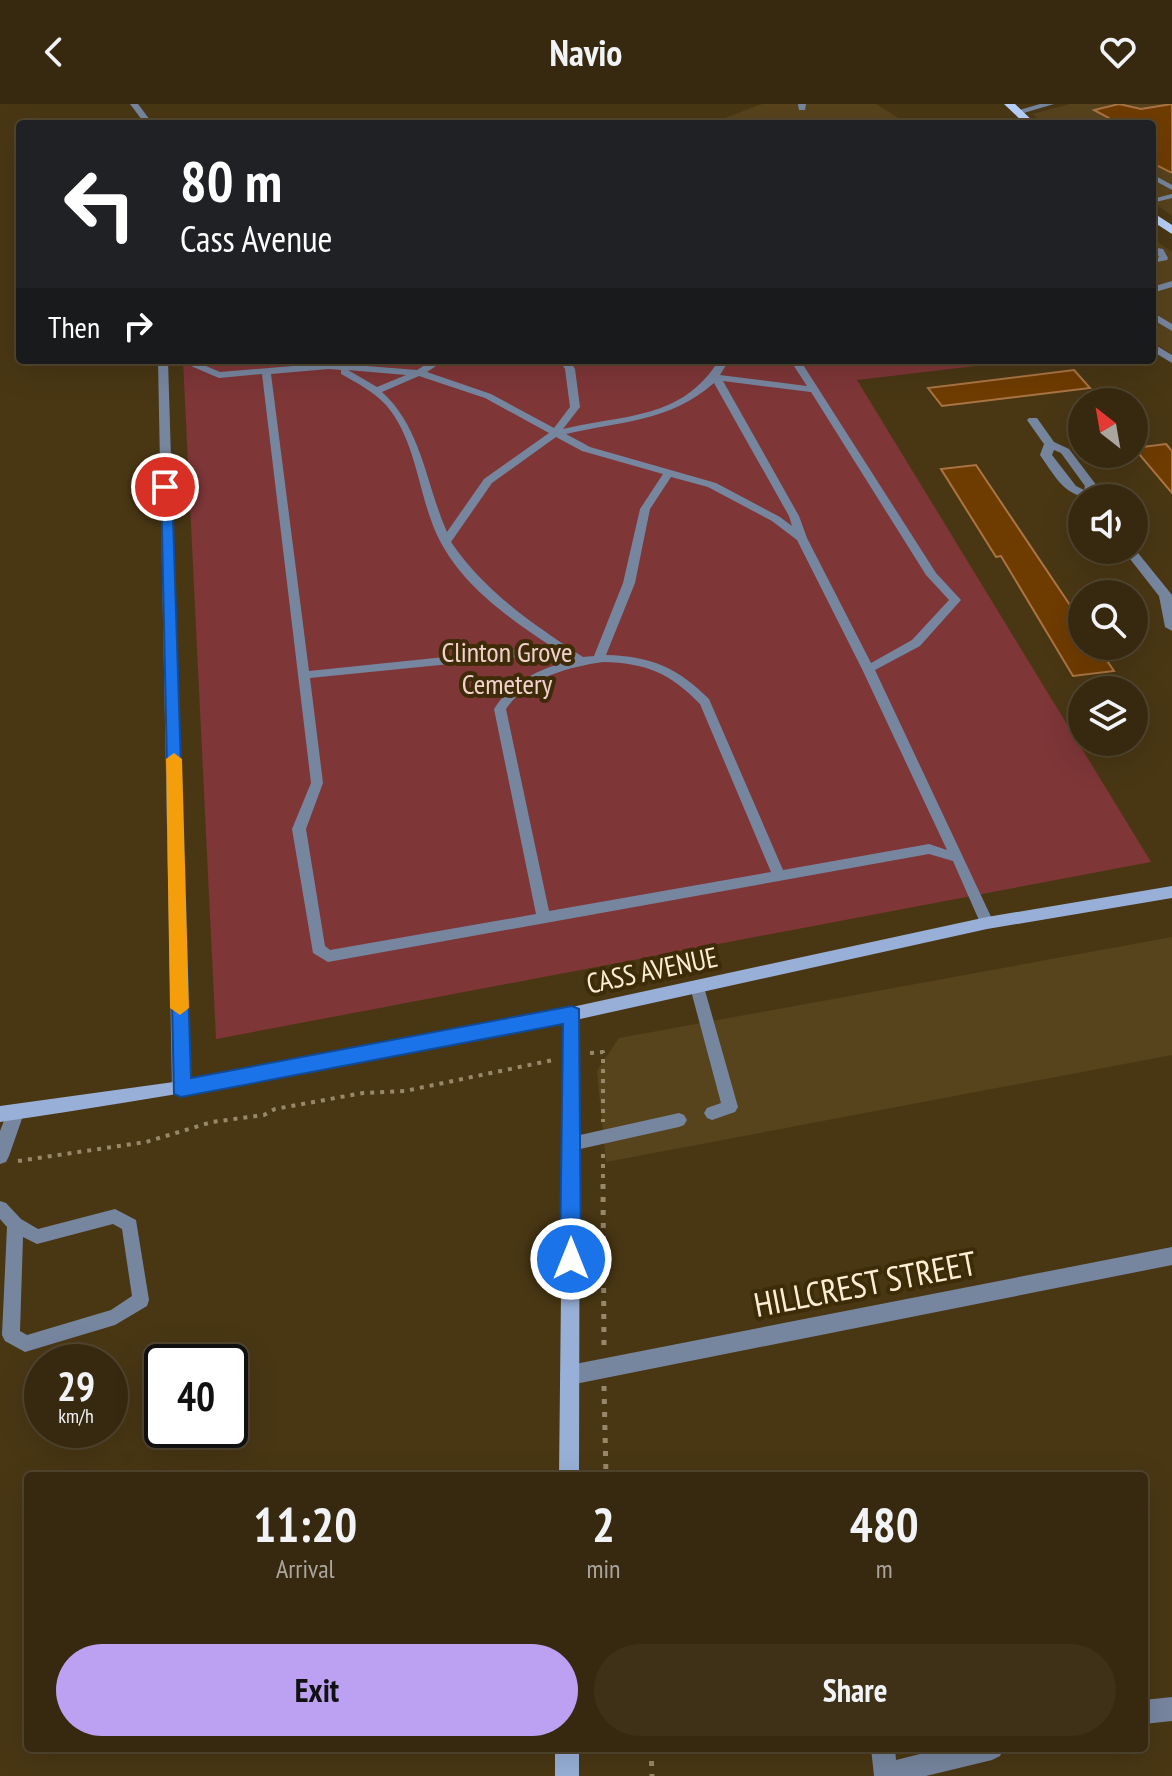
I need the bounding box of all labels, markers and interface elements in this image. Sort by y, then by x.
text: Navio [550,29,622,76]
icon: back [32,30,76,74]
icon: heart [1096,30,1140,74]
text: 80 m [180,145,282,217]
icon: left [48,152,152,256]
text: Cass Avenue [180,215,332,262]
icon: right [116,304,160,348]
text: Then [48,307,100,346]
north arrow [1068,388,1148,468]
map controls [1068,388,1148,756]
pin [131,453,199,521]
icon: arrive [143,465,187,509]
button: sound [1068,484,1148,564]
button: search [1068,580,1148,660]
park label: Clinton Grove Cemetery [441,633,573,702]
button: layers [1068,676,1148,756]
street label: CASS AVENUE [583,938,721,1001]
position arrow [529,1217,613,1301]
street label: HILLCREST STREET [750,1240,980,1326]
speed limit sign: 40 [144,1344,248,1448]
text: 29 [57,1360,95,1412]
text: km/h [58,1403,94,1429]
text: 11:20 [253,1493,357,1555]
text: 2 [592,1493,615,1555]
text: 480 [850,1493,919,1555]
text: Arrival [276,1552,335,1585]
text: min [586,1552,620,1585]
text: m [876,1552,893,1585]
button: Exit [56,1644,578,1736]
button: Share [594,1644,1116,1736]

